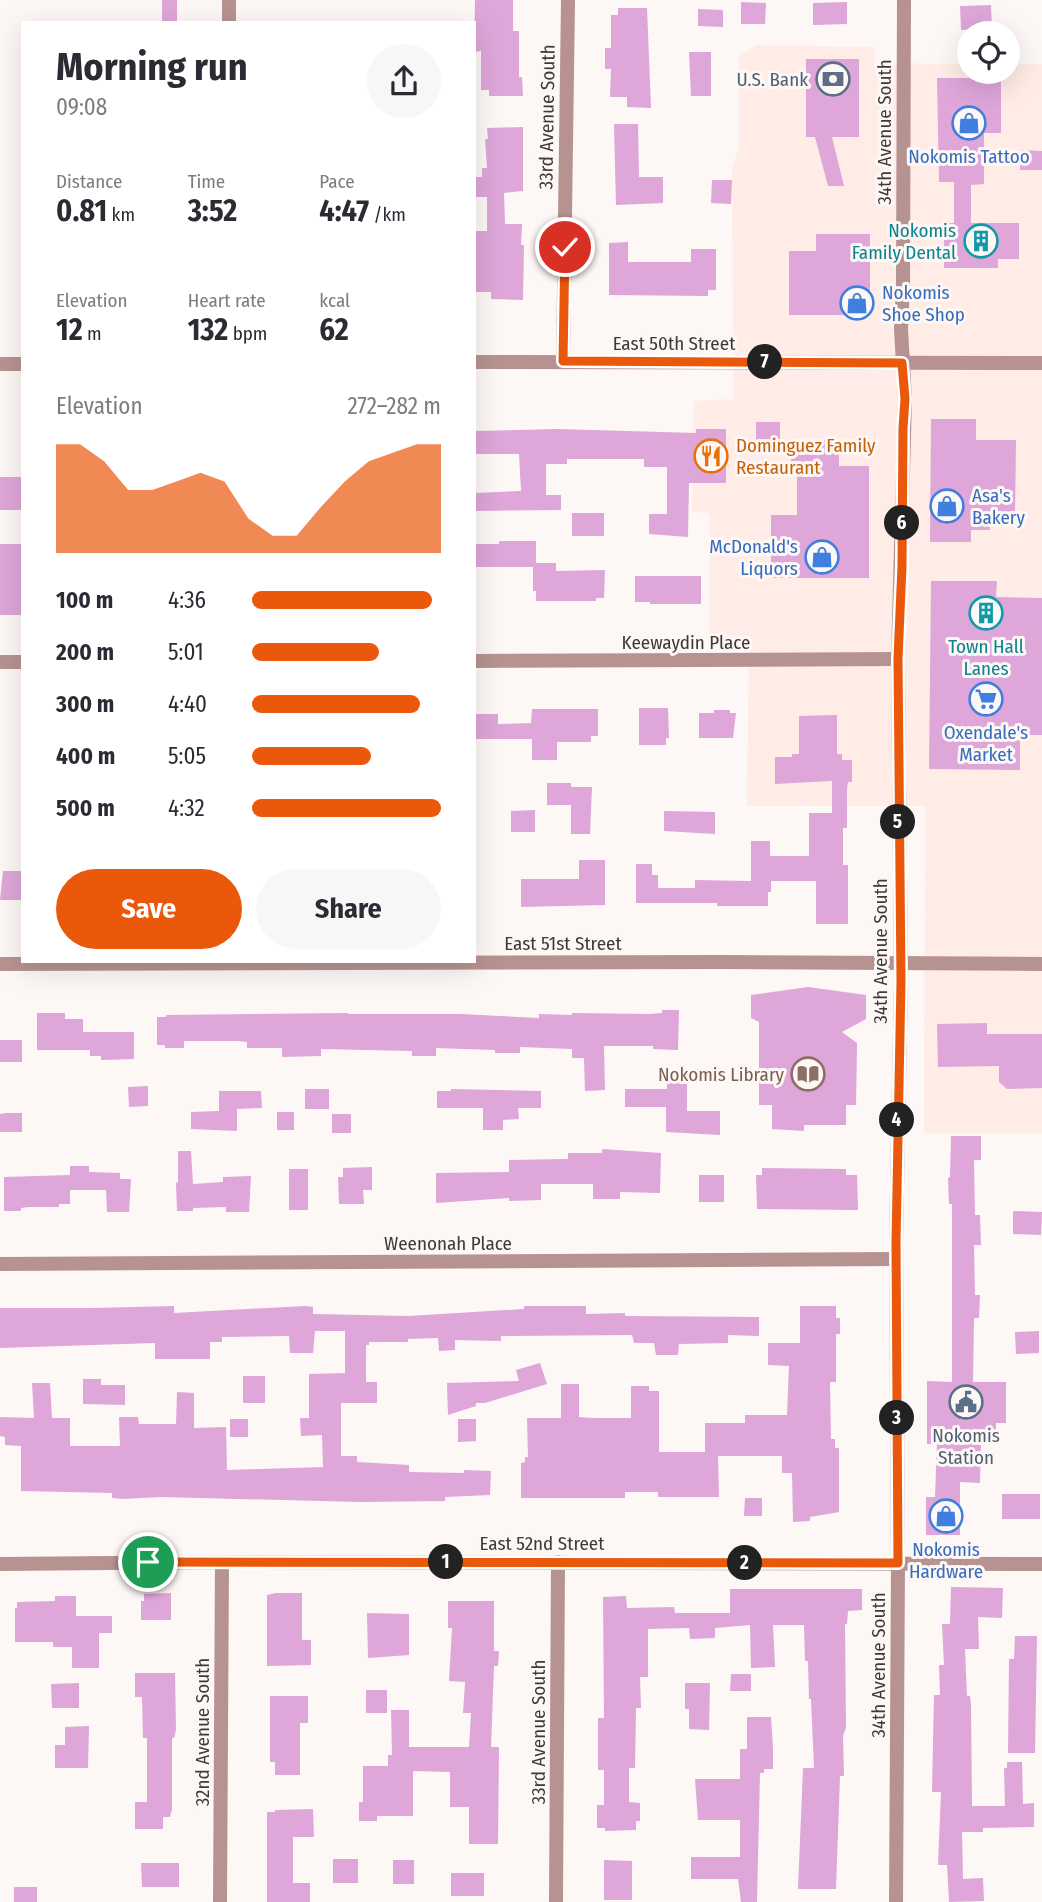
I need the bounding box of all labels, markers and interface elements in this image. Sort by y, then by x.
map controls [957,21,1020,84]
button: locate [957,21,1020,84]
text: Morning run [56,44,248,90]
button: share [367,44,441,118]
street label: 33rd Avenue South [534,44,560,190]
street label: 34th Avenue South [873,59,896,205]
bank icon: U.S. Bank [814,60,852,98]
place label: U.S. Bank [737,68,808,91]
text: 09:08 [56,93,107,121]
shop icon: Nokomis Tattoo [950,104,988,142]
place label: Nokomis Tattoo [908,145,1030,168]
text: Distance [56,170,123,193]
text: Time [188,170,225,193]
text: Pace [319,170,355,193]
text: 0.81 [56,193,107,229]
text: 3:52 [188,193,237,229]
text: 4:47 [319,193,369,229]
text: km [107,203,135,226]
text: /km [369,203,406,226]
pin [535,217,595,277]
place label: Nokomis Family Dental [852,219,956,264]
building icon: Nokomis Family Dental [962,222,1000,260]
icon: check [546,228,584,266]
place label: Nokomis Shoe Shop [882,281,965,326]
shop icon: Nokomis Shoe Shop [838,284,876,322]
text: Elevation [56,289,128,312]
text: Heart rate [188,289,266,312]
text: kcal [319,289,350,312]
text: 12 [56,312,83,348]
text: 132 [188,312,228,348]
text: 62 [319,312,349,348]
text: m [83,322,102,345]
text: bpm [228,322,267,345]
street label: East 50th Street [613,332,736,355]
pin: 7 [748,344,782,380]
text: 7 [760,350,769,373]
text: Elevation [56,392,143,420]
text: 272–282 m [348,392,441,420]
place label: Dominguez Family Restaurant [736,434,876,479]
restaurant icon: Dominguez Family Restaurant [692,437,730,475]
place label: Asa's Bakery [972,484,1025,529]
shop icon: Asa's Bakery [928,487,966,525]
pin: 6 [884,505,920,540]
text: 6 [897,511,906,534]
place label: McDonald's Liquors [709,535,798,580]
shop icon: McDonald's Liquors [803,538,841,576]
text: 100 m [56,586,113,614]
text: 4:36 [168,586,206,614]
building icon: Town Hall Lanes [967,594,1005,632]
street label: Keewaydin Place [622,631,750,654]
place label: Town Hall Lanes [948,635,1024,680]
text: 200 m [56,638,114,666]
text: 5:01 [168,638,204,666]
supermarket icon: Oxendale's Market [967,680,1005,718]
text: 300 m [56,690,114,718]
text: 4:40 [168,690,207,718]
place label: Oxendale's Market [944,721,1028,766]
text: 400 m [56,742,115,770]
text: 5:05 [168,742,206,770]
text: 500 m [56,794,115,822]
text: 4:32 [168,794,205,822]
pin: 5 [880,804,916,840]
text: 5 [893,810,902,833]
button: Save [56,869,242,949]
button: Share [256,869,441,949]
street label: 34th Avenue South [869,878,892,1024]
street label: East 51st Street [504,932,622,955]
library icon: Nokomis Library [789,1055,827,1093]
place label: Nokomis Library [658,1063,785,1086]
pin: 4 [880,1102,914,1138]
text: 4 [892,1108,901,1131]
street label: Weenonah Place [384,1232,512,1255]
public building icon: Nokomis Station [947,1383,985,1421]
pin: 3 [880,1400,914,1436]
text: 3 [892,1406,901,1429]
place label: Nokomis Station [932,1424,1000,1469]
shop icon: Nokomis Hardware [927,1497,965,1535]
pin [118,1532,178,1592]
street label: East 52nd Street [480,1532,605,1555]
place label: Nokomis Hardware [909,1538,983,1583]
icon: arrive [129,1543,167,1581]
pin: 1 [428,1544,464,1580]
pin: 2 [728,1546,762,1580]
text: 1 [441,1550,450,1573]
text: 2 [740,1551,749,1574]
street label: 34th Avenue South [867,1592,890,1738]
street label: 32nd Avenue South [191,1658,214,1806]
street label: 33rd Avenue South [527,1659,550,1805]

